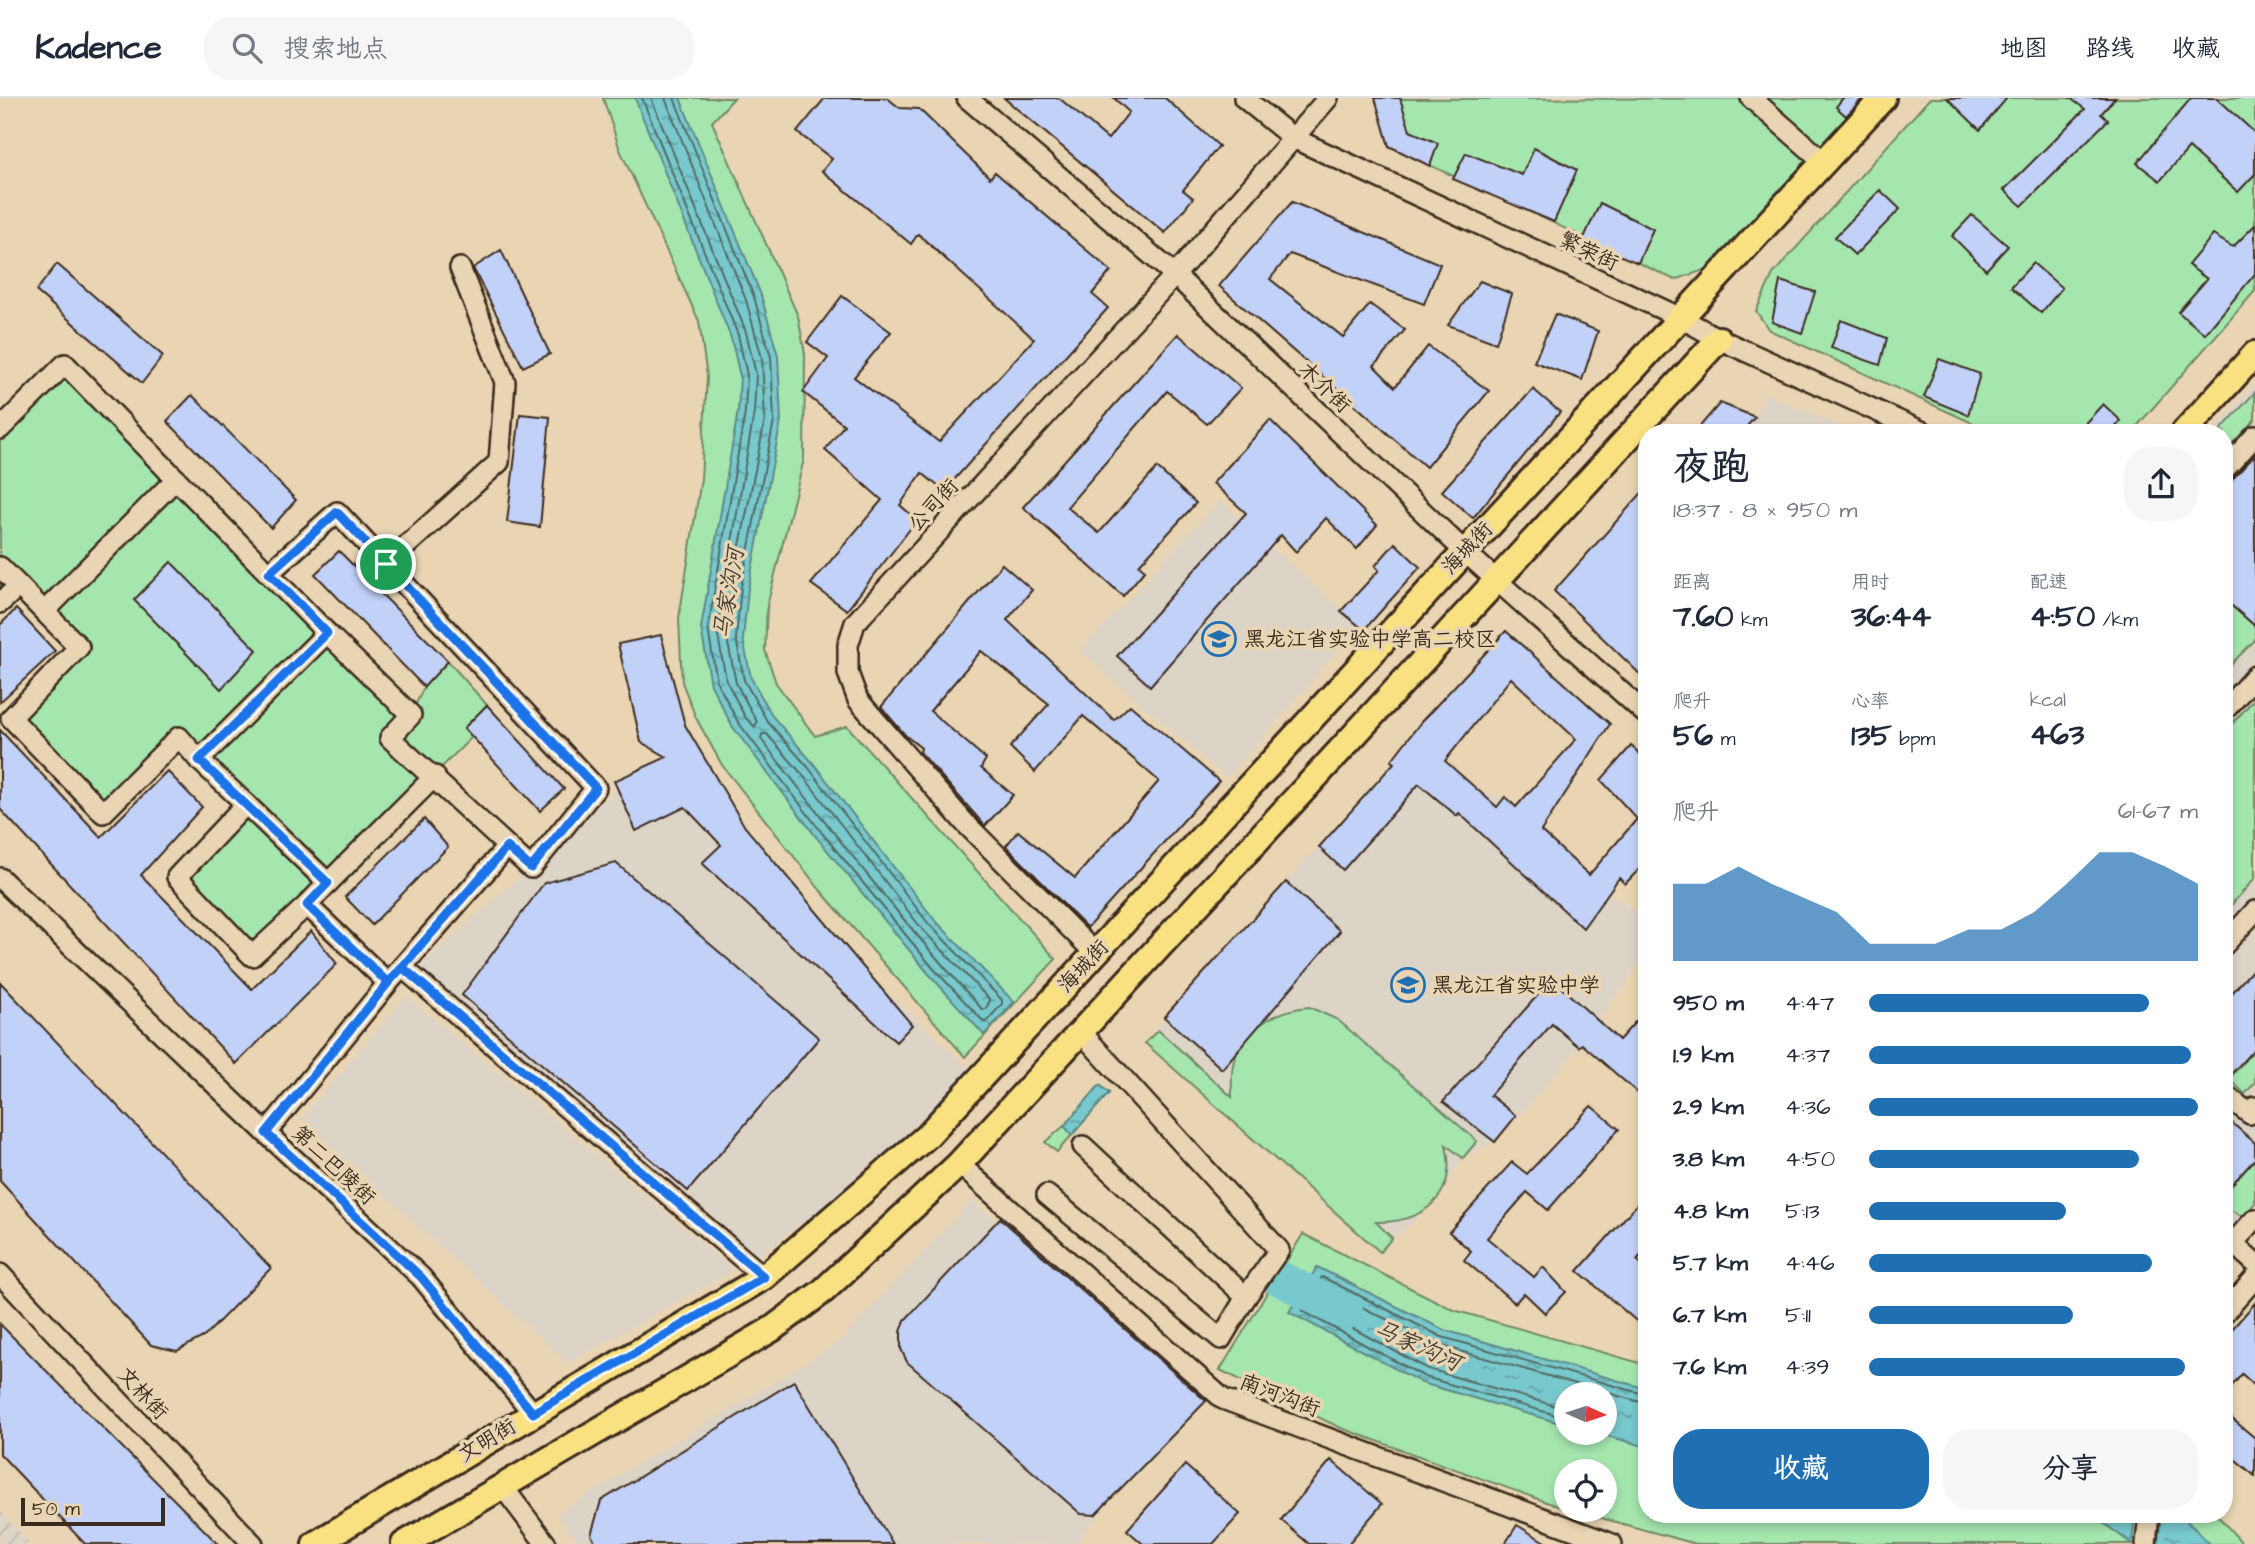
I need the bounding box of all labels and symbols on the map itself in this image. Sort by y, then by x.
street label: 繁荣街 [1554,225,1623,278]
street label: 木介街 [1292,355,1357,420]
street label: 公司街 [901,472,965,538]
street label: 海城街 [1435,515,1499,581]
pin [356,534,416,594]
water label: 马家沟河 [706,541,753,641]
school or university icon: 黑龙江省实验中学高二校区 [1200,620,1238,658]
place label: 黑龙江省实验中学高二校区 [1244,625,1496,654]
street label: 海城街 [1051,933,1115,999]
school or university icon: 黑龙江省实验中学 [1389,966,1427,1004]
place label: 黑龙江省实验中学 [1432,971,1600,1000]
street label: 第二巴陵街 [285,1119,382,1212]
water label: 马家沟河 [1369,1313,1470,1381]
street label: 文林街 [111,1360,175,1426]
street label: 南河沟街 [1235,1367,1324,1424]
north arrow [1554,1382,1617,1446]
street label: 文明街 [453,1412,522,1469]
scale bar [21,1495,164,1527]

